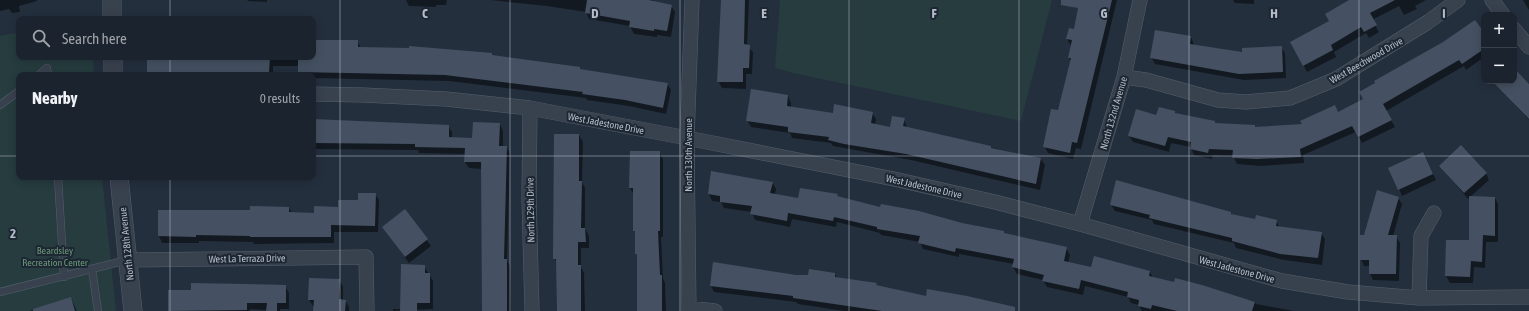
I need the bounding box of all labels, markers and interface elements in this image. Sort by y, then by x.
text: C [422,6,428,21]
text: D [591,6,599,21]
text: E [761,6,767,21]
text: F [931,6,937,21]
text: G [1101,6,1108,21]
text: H [1270,6,1278,21]
text: I [1442,6,1446,21]
map controls [1481,12,1517,84]
button: + [1481,12,1517,48]
search box [16,16,316,60]
icon: search [30,27,52,49]
text: Search here [62,30,127,47]
street label: West Beechwood Drive [1328,35,1405,86]
button: − [1481,48,1517,84]
street label: North 132nd Avenue [1098,75,1129,151]
text: Nearby [32,88,78,108]
text: 0 results [260,91,300,106]
street label: West Jadestone Drive [567,111,645,136]
street label: North 130th Avenue [683,118,694,192]
street label: West Jadestone Drive [885,172,963,201]
street label: North 129th Drive [524,177,537,243]
street label: North 128th Avenue [117,206,136,281]
text: 2 [10,226,16,241]
park label: Beardsley Recreation Center [22,245,89,268]
street label: West La Terraza Drive [208,252,286,265]
street label: West Jadestone Drive [1198,254,1276,285]

